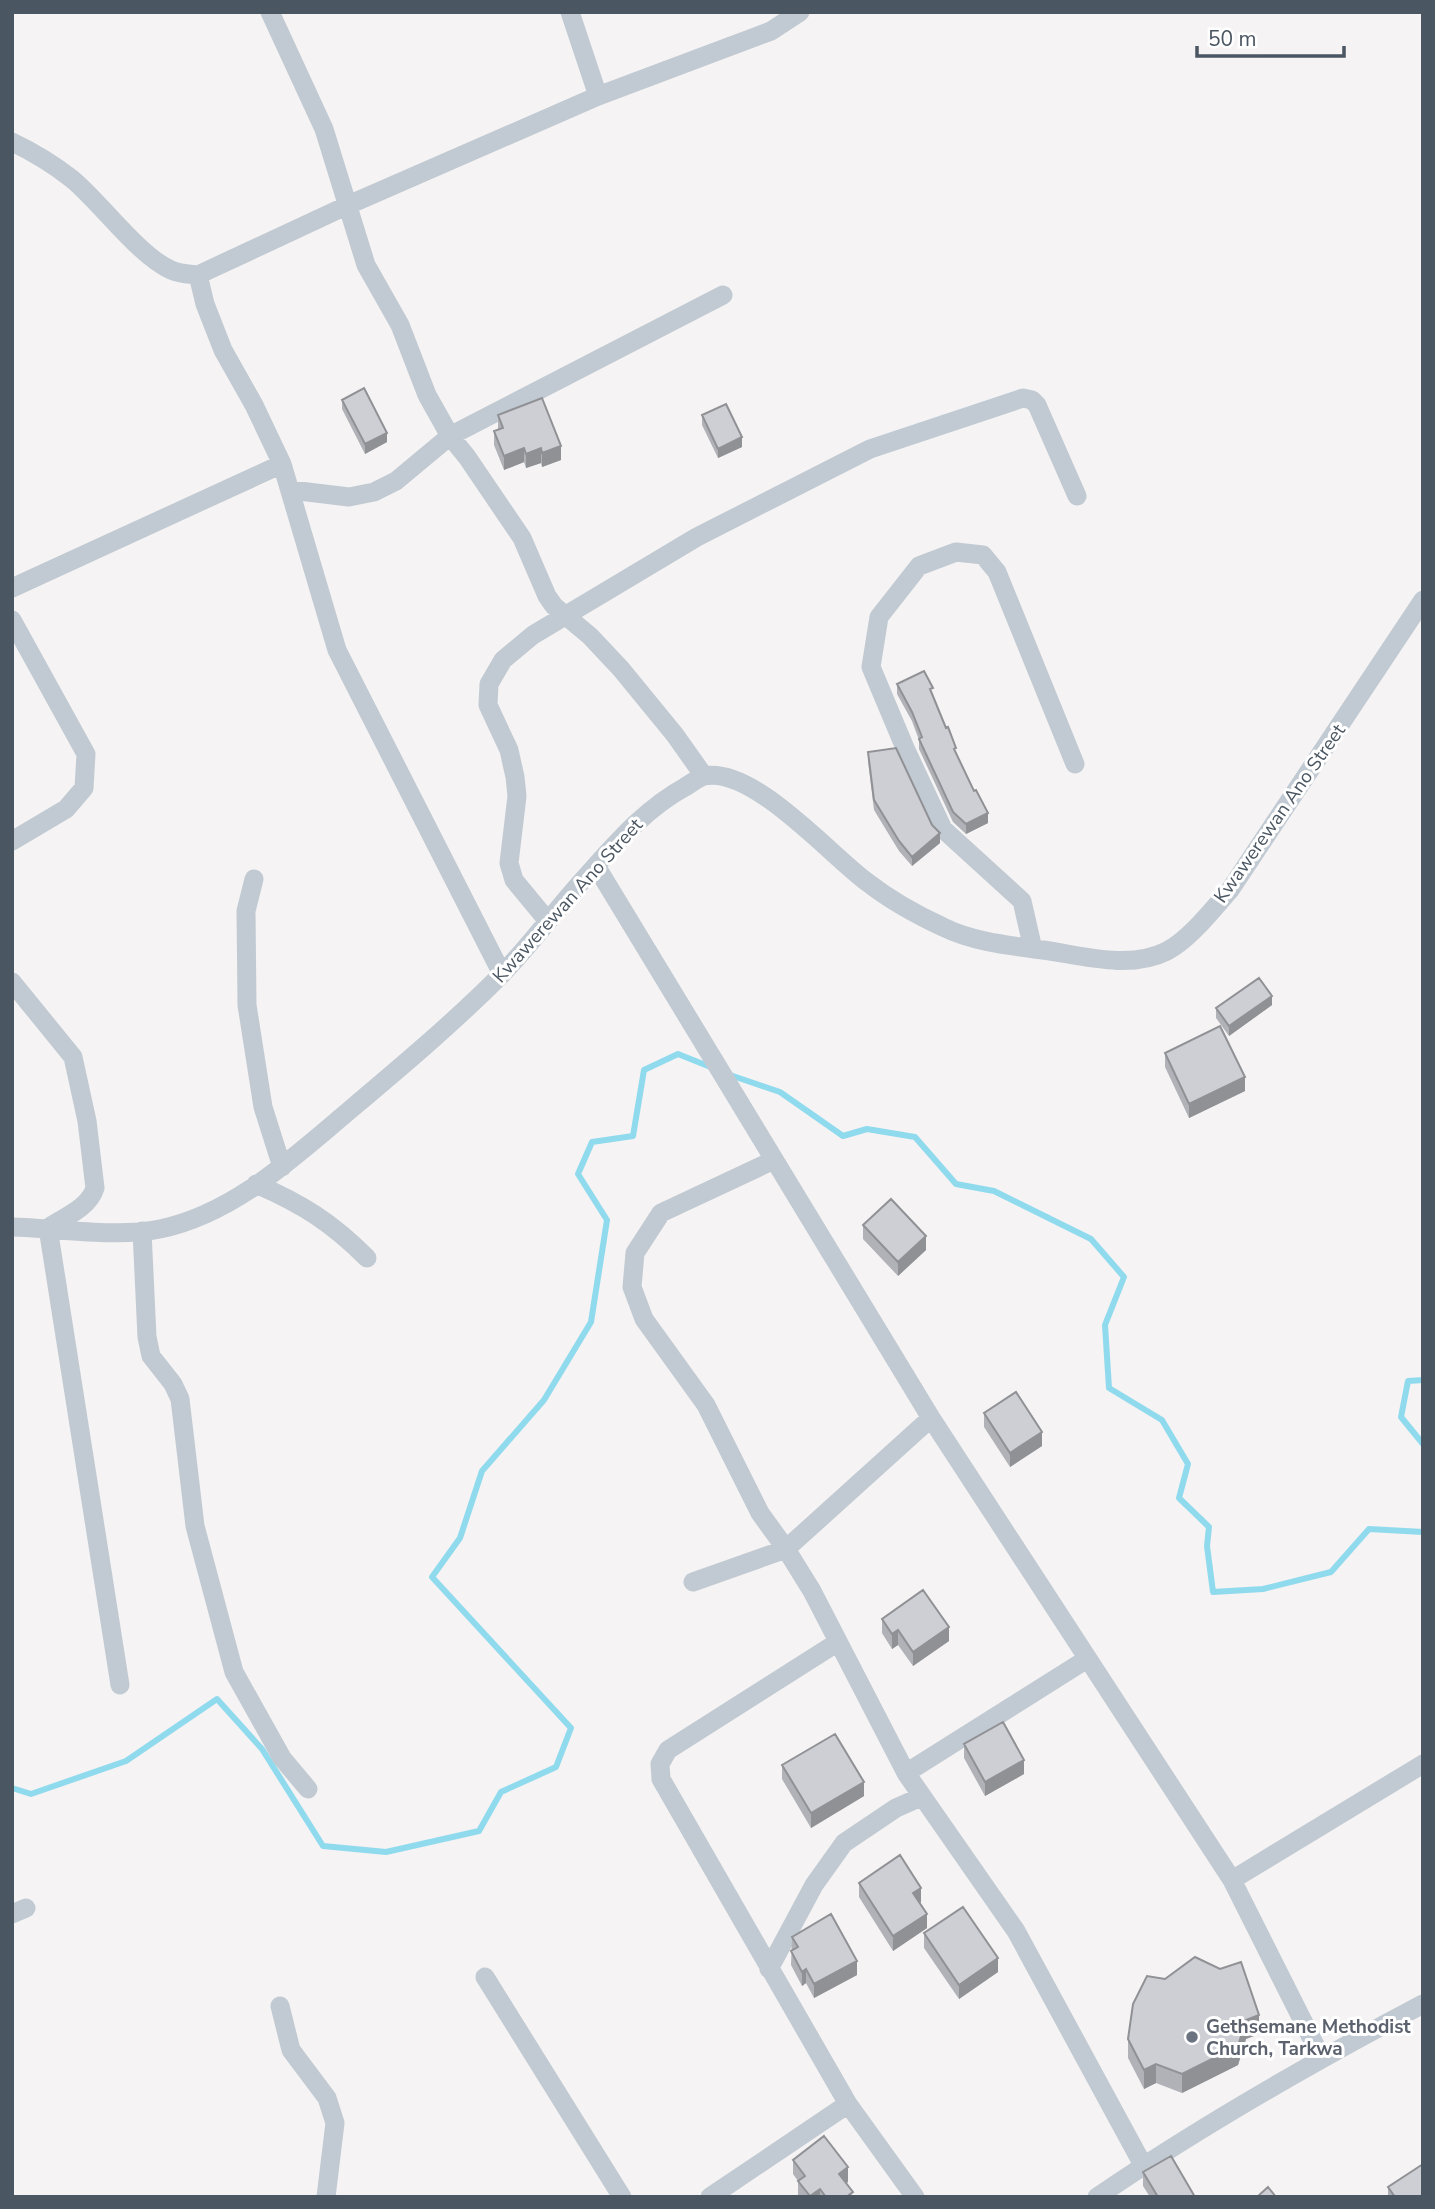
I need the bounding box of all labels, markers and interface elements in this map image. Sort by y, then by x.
scale bar [1197,14,1344,58]
text: 50 m [1208,25,1257,53]
street label: Kwawerewan Ano Street [1208,719,1352,908]
street label: Kwawerewan Ano Street [487,812,649,989]
place label: Gethsemane Methodist Church, Tarkwa [1206,2014,1411,2062]
marker: Gethsemane Methodist Church, Tarkwa [1184,2029,1200,2045]

